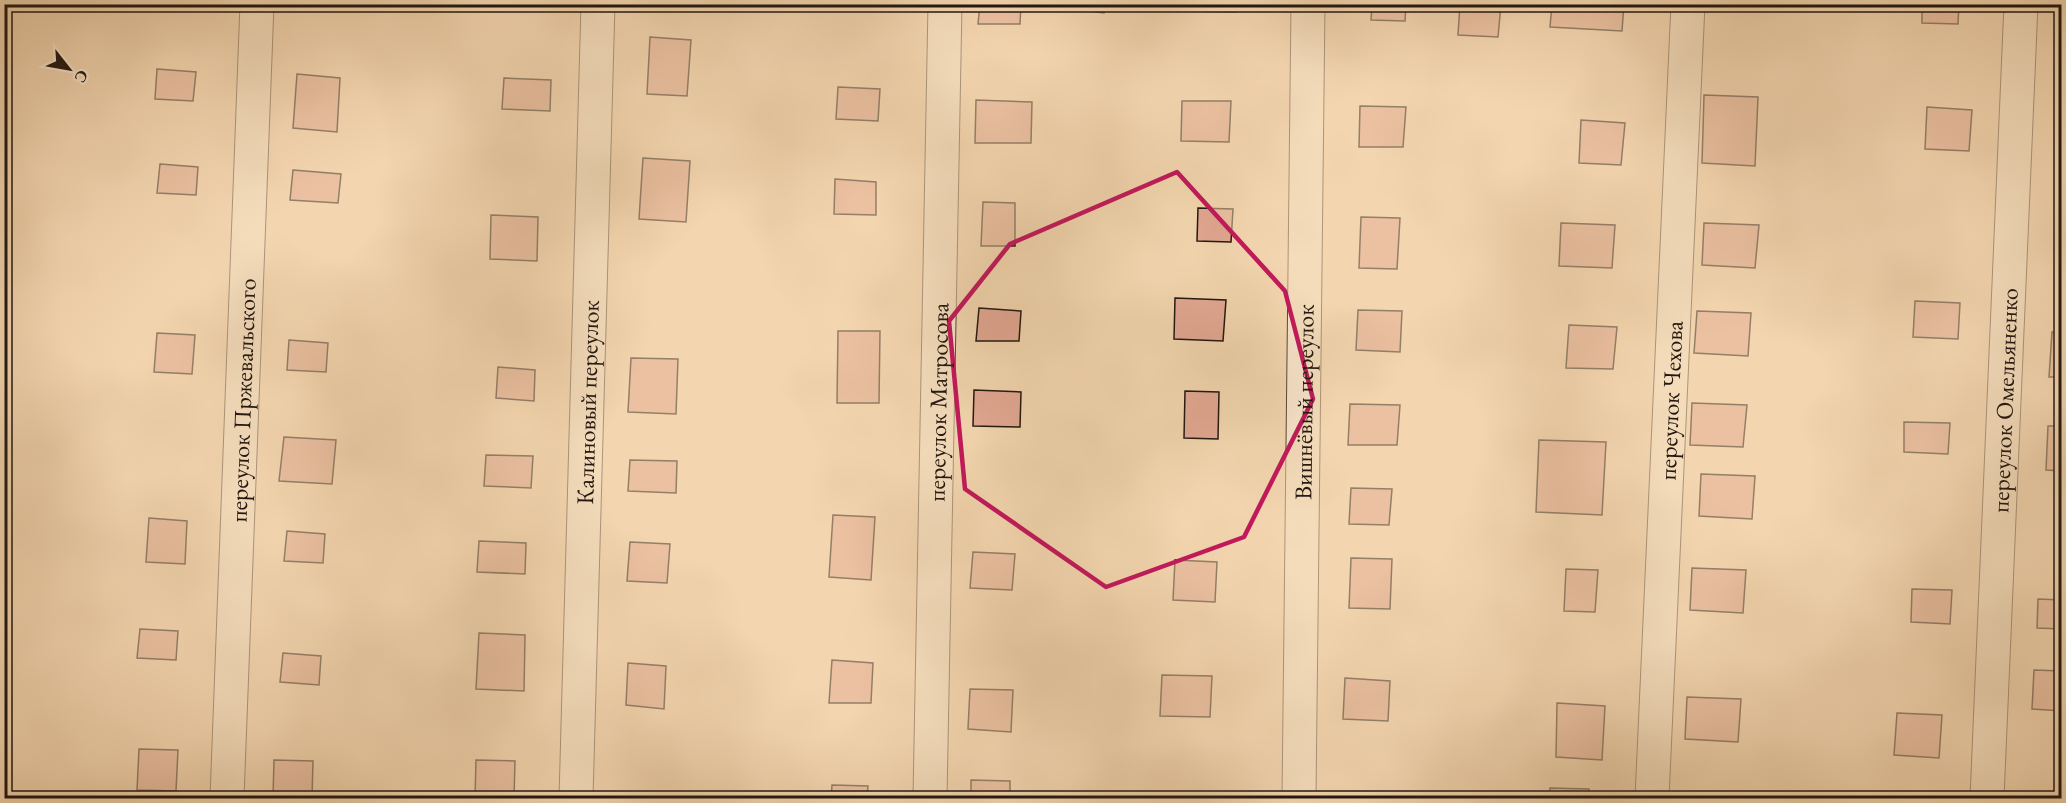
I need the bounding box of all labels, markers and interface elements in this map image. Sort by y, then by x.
north arrow [39,39,99,99]
text: С [70,66,93,87]
street label: переулок Пржевальского [222,278,262,523]
street label: переулок Омельяненко [1984,287,2024,513]
street label: Калиновый переулок [569,299,605,505]
street label: переулок Матросова [920,302,955,502]
street label: Вишнёвый переулок [1287,303,1320,500]
street label: переулок Чехова [1651,320,1689,481]

